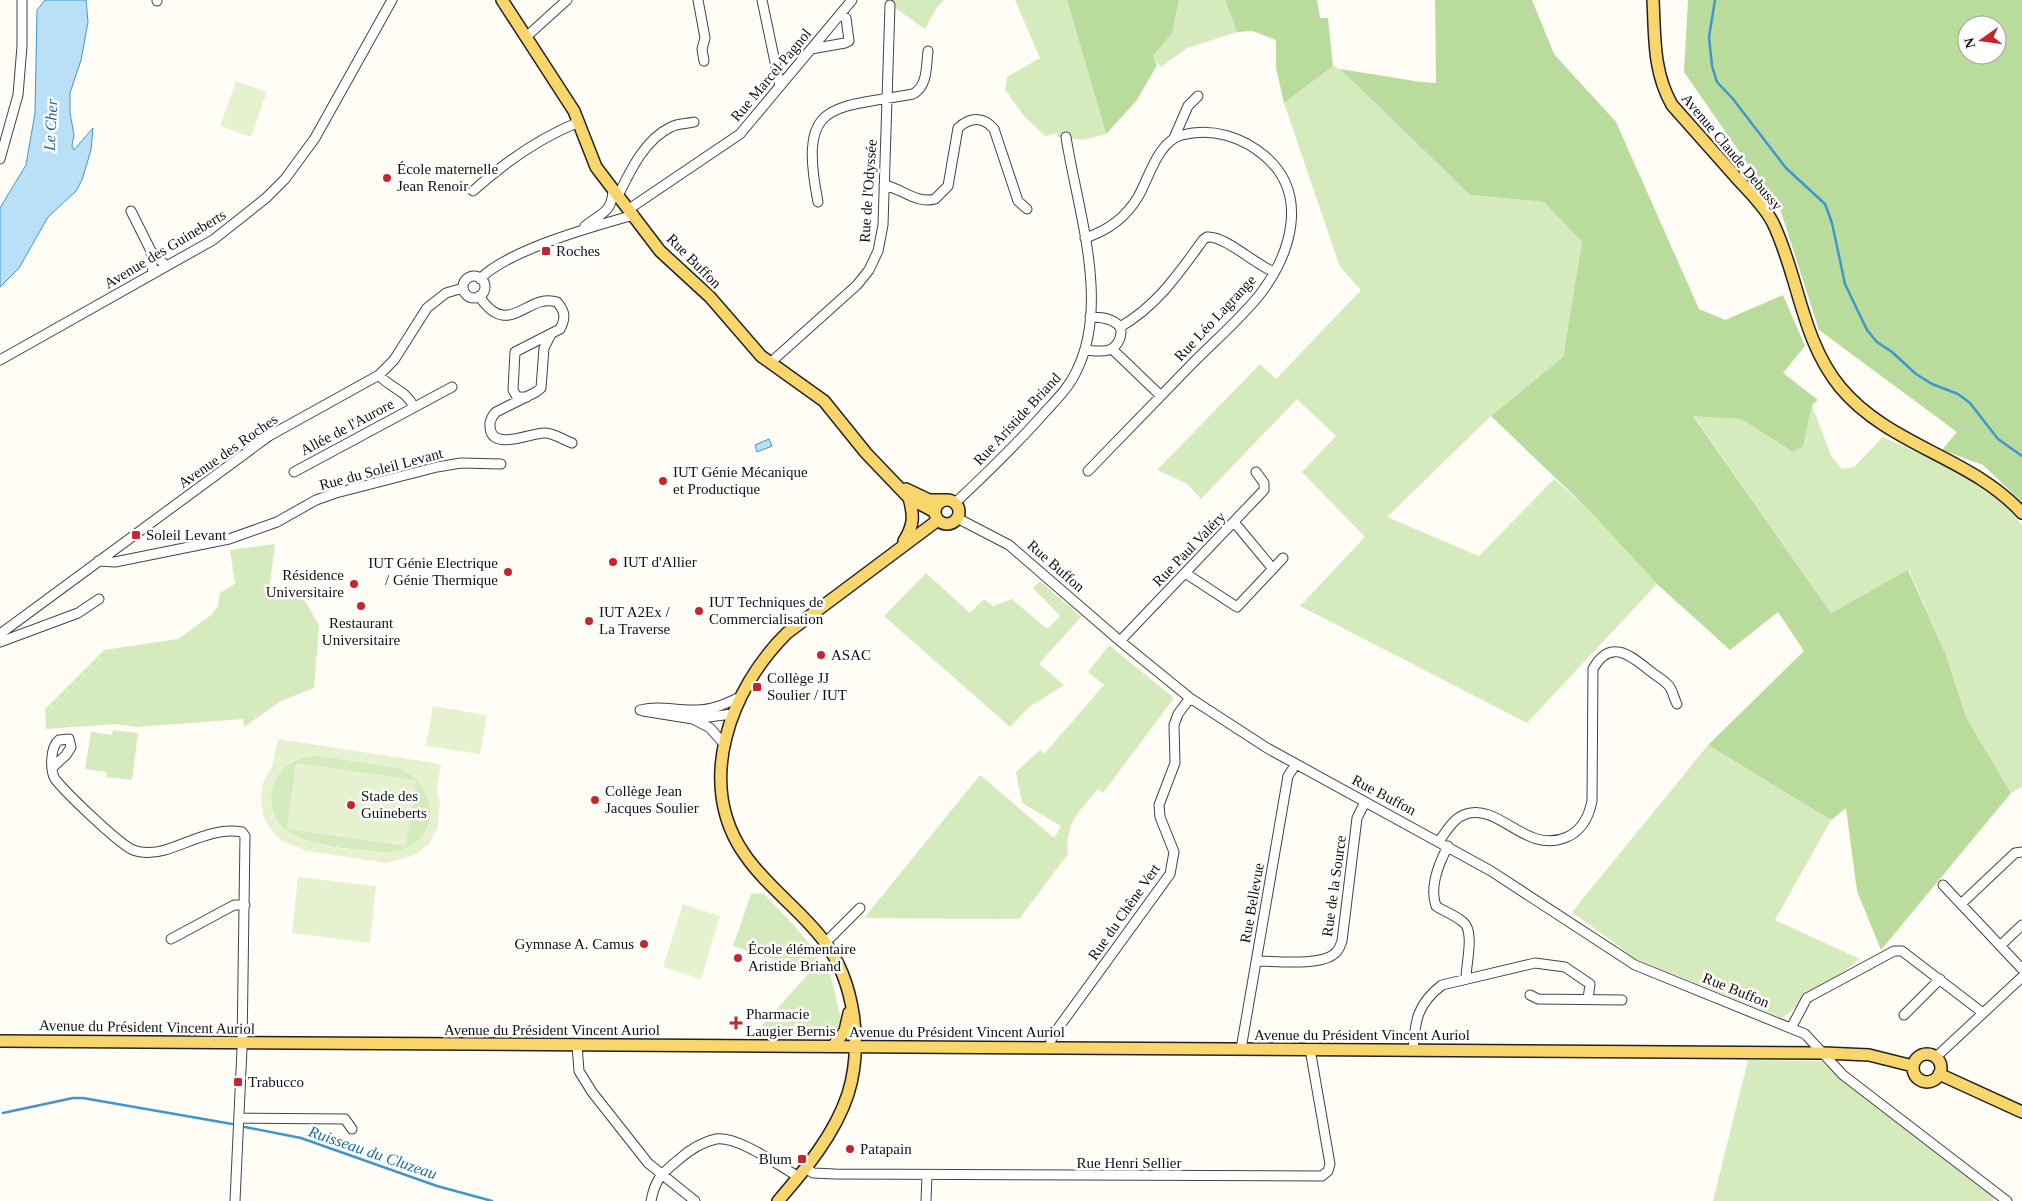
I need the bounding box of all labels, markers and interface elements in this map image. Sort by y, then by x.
north arrow [1957,15,2007,65]
street label: Rue Marcel Pagnol [728,25,814,125]
text: N [1961,36,1978,50]
street label: Avenue Claude Debussy [1679,90,1786,214]
water label: Le Cher [41,98,60,152]
street label: Rue de l'Odyssée [856,138,880,243]
place label: École maternelle Jean Renoir [397,161,499,194]
marker: École maternelle Jean Renoir [381,172,393,184]
street label: Avenue des Guineberts [101,206,229,292]
street label: Rue Buffon [664,231,725,292]
place label: Roches [556,243,600,259]
marker: Roches [540,245,552,257]
street label: Rue Léo Lagrange [1171,271,1259,364]
street label: Rue Aristide Briand [970,369,1064,468]
street label: Allée de l'Aurore [298,395,397,458]
street label: Avenue des Roches [175,411,281,491]
street label: Rue du Soleil Levant [318,445,445,493]
place label: IUT Génie Mécanique et Productique [673,464,808,497]
marker: IUT Génie Mécanique et Productique [657,475,669,487]
street label: Rue Paul Valéry [1149,508,1229,590]
place label: Soleil Levant [146,527,227,543]
marker: Soleil Levant [130,529,142,541]
street label: Rue Buffon [1024,537,1088,595]
place label: IUT d'Allier [623,554,697,570]
place label: IUT Génie Electrique / Génie Thermique [368,555,498,588]
marker: IUT d'Allier [607,556,619,568]
marker: IUT Génie Electrique / Génie Thermique [502,566,514,578]
place label: Résidence Universitaire [266,567,344,600]
marker: Résidence Universitaire [348,578,360,590]
place label: IUT Techniques de Commercialisation [709,594,824,627]
marker: Restaurant Universitaire [355,600,367,612]
place label: IUT A2Ex / La Traverse [599,604,671,637]
marker: IUT Techniques de Commercialisation [693,605,705,617]
place label: Restaurant Universitaire [322,615,400,648]
marker: IUT A2Ex / La Traverse [583,615,595,627]
place label: ASAC [831,647,871,663]
marker: ASAC [815,649,827,661]
place label: Collège JJ Soulier / IUT [767,670,847,703]
marker: Collège JJ Soulier / IUT [751,681,763,693]
street label: Rue Buffon [1349,771,1419,819]
place label: Collège Jean Jacques Soulier [605,783,699,816]
place label: Stade des Guineberts [361,788,427,821]
marker: Collège Jean Jacques Soulier [589,794,601,806]
marker: Stade des Guineberts [345,799,357,811]
street label: Rue de la Source [1319,834,1349,938]
street label: Rue du Chêne Vert [1085,860,1164,963]
street label: Rue Bellevue [1237,861,1267,944]
place label: Gymnase A. Camus [514,936,634,952]
marker: Gymnase A. Camus [638,938,650,950]
place label: École élémentaire Aristide Briand [748,941,856,974]
marker: École élémentaire Aristide Briand [732,952,744,964]
street label: Rue Buffon [1700,969,1772,1011]
place label: Pharmacie Laugier Bernis [746,1006,836,1039]
street label: Avenue du Président Vincent Auriol [39,1017,255,1037]
marker: Pharmacie Laugier Bernis [730,1017,742,1029]
street label: Avenue du Président Vincent Auriol [444,1022,660,1038]
street label: Avenue du Président Vincent Auriol [849,1024,1065,1040]
street label: Avenue du Président Vincent Auriol [1254,1027,1470,1043]
place label: Trabucco [248,1074,304,1090]
marker: Trabucco [232,1076,244,1088]
water label: Ruisseau du Cluzeau [306,1122,439,1182]
place label: Patapain [860,1141,912,1157]
marker: Patapain [844,1143,856,1155]
place label: Blum [759,1151,792,1167]
marker: Blum [796,1153,808,1165]
street label: Rue Henri Sellier [1077,1155,1181,1171]

